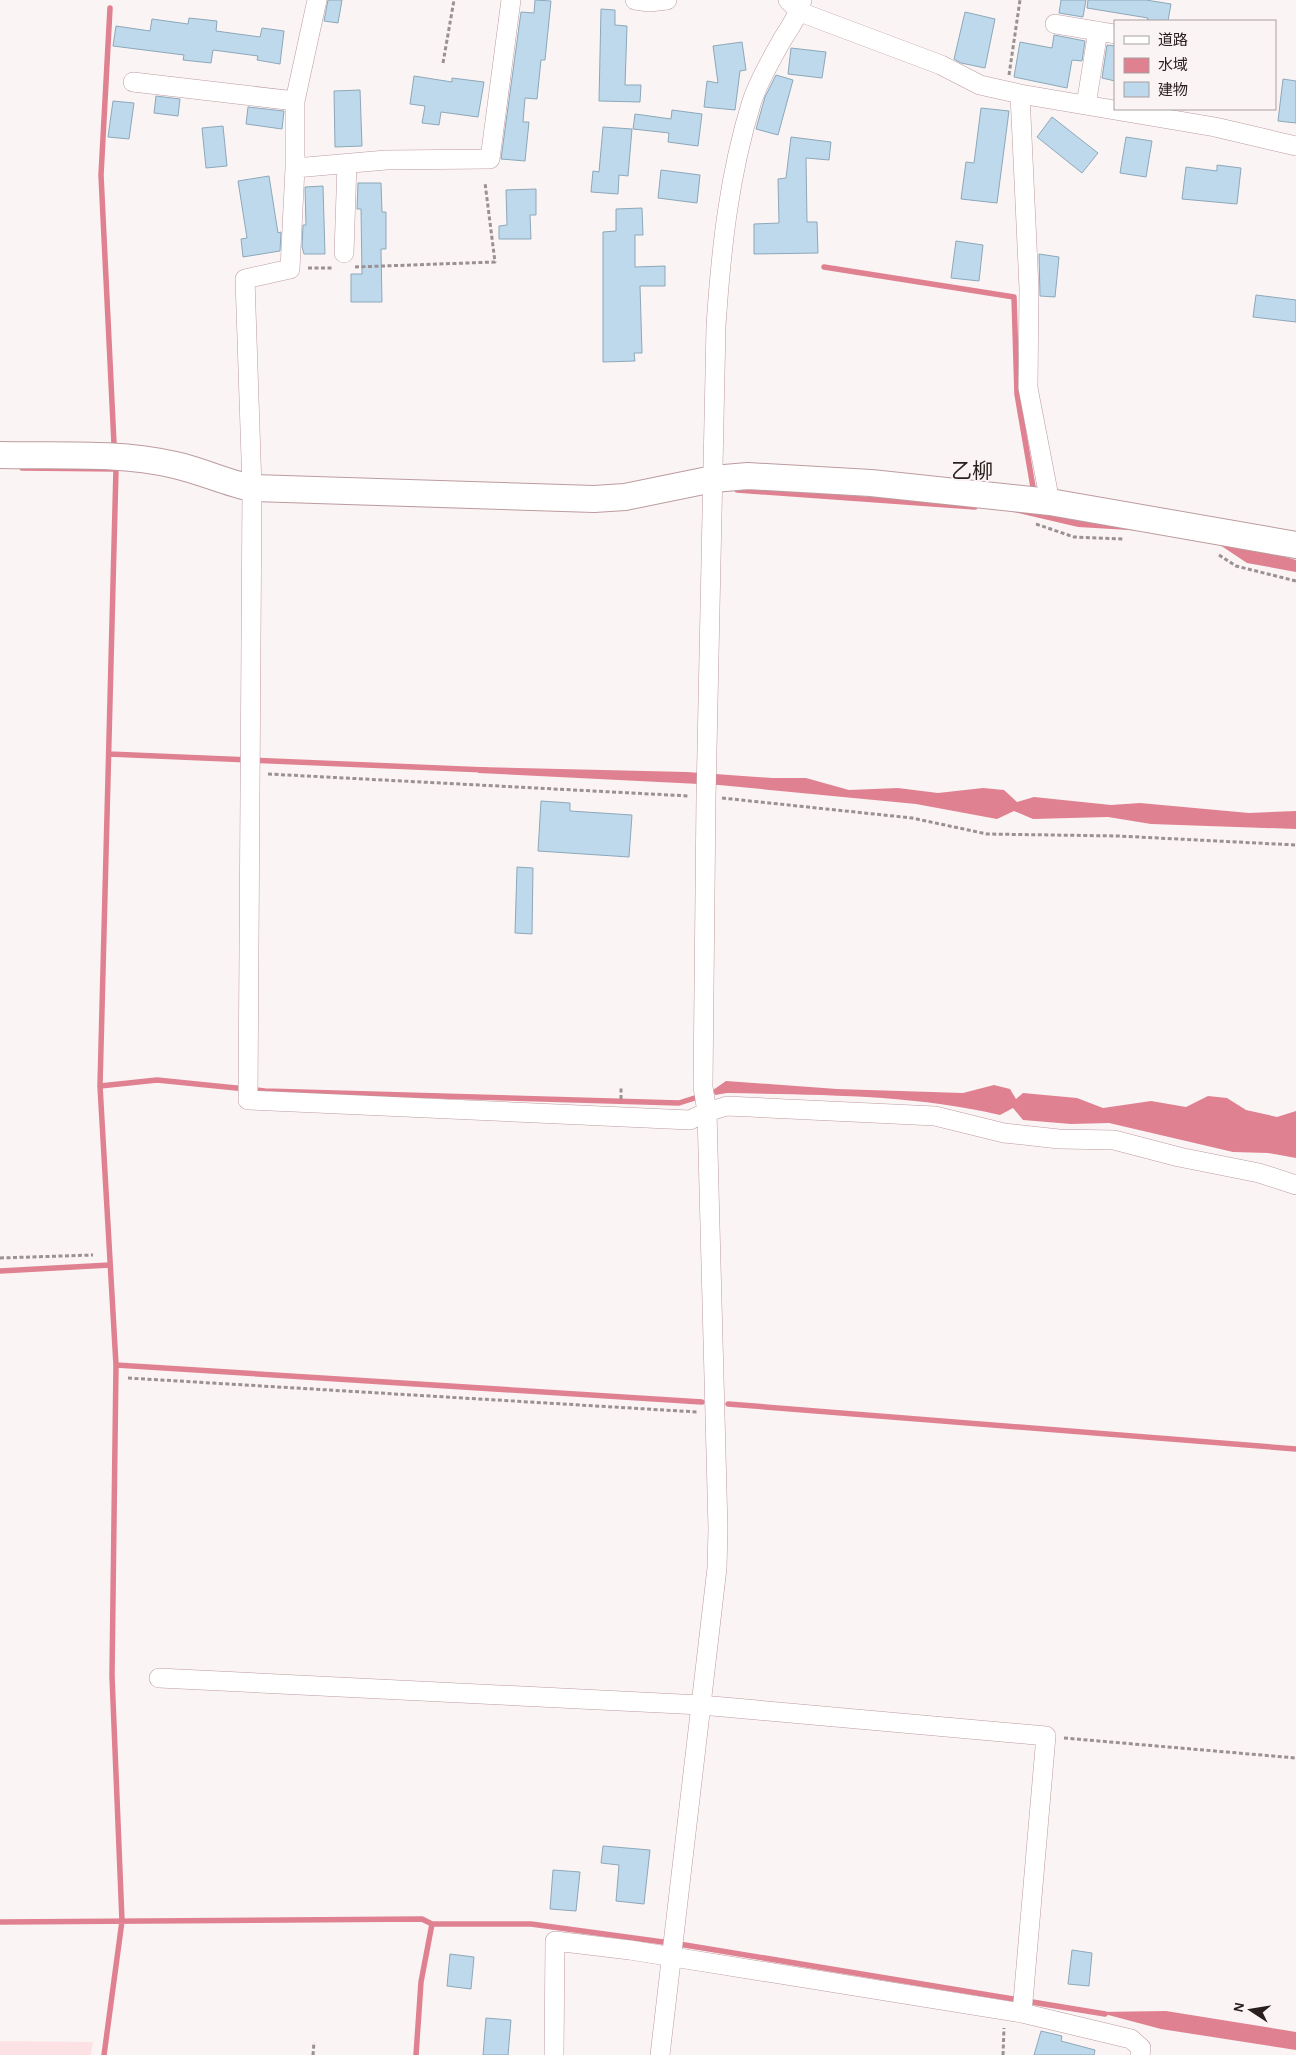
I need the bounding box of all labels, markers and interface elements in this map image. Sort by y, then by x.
legend [1114,20,1276,110]
text: 道路 [1158,32,1188,48]
text: 水域 [1158,57,1188,73]
text: 建物 [1158,82,1188,98]
district label: 乙柳 [951,460,993,482]
north arrow [1226,1985,1276,2035]
text: N [1231,2001,1247,2014]

